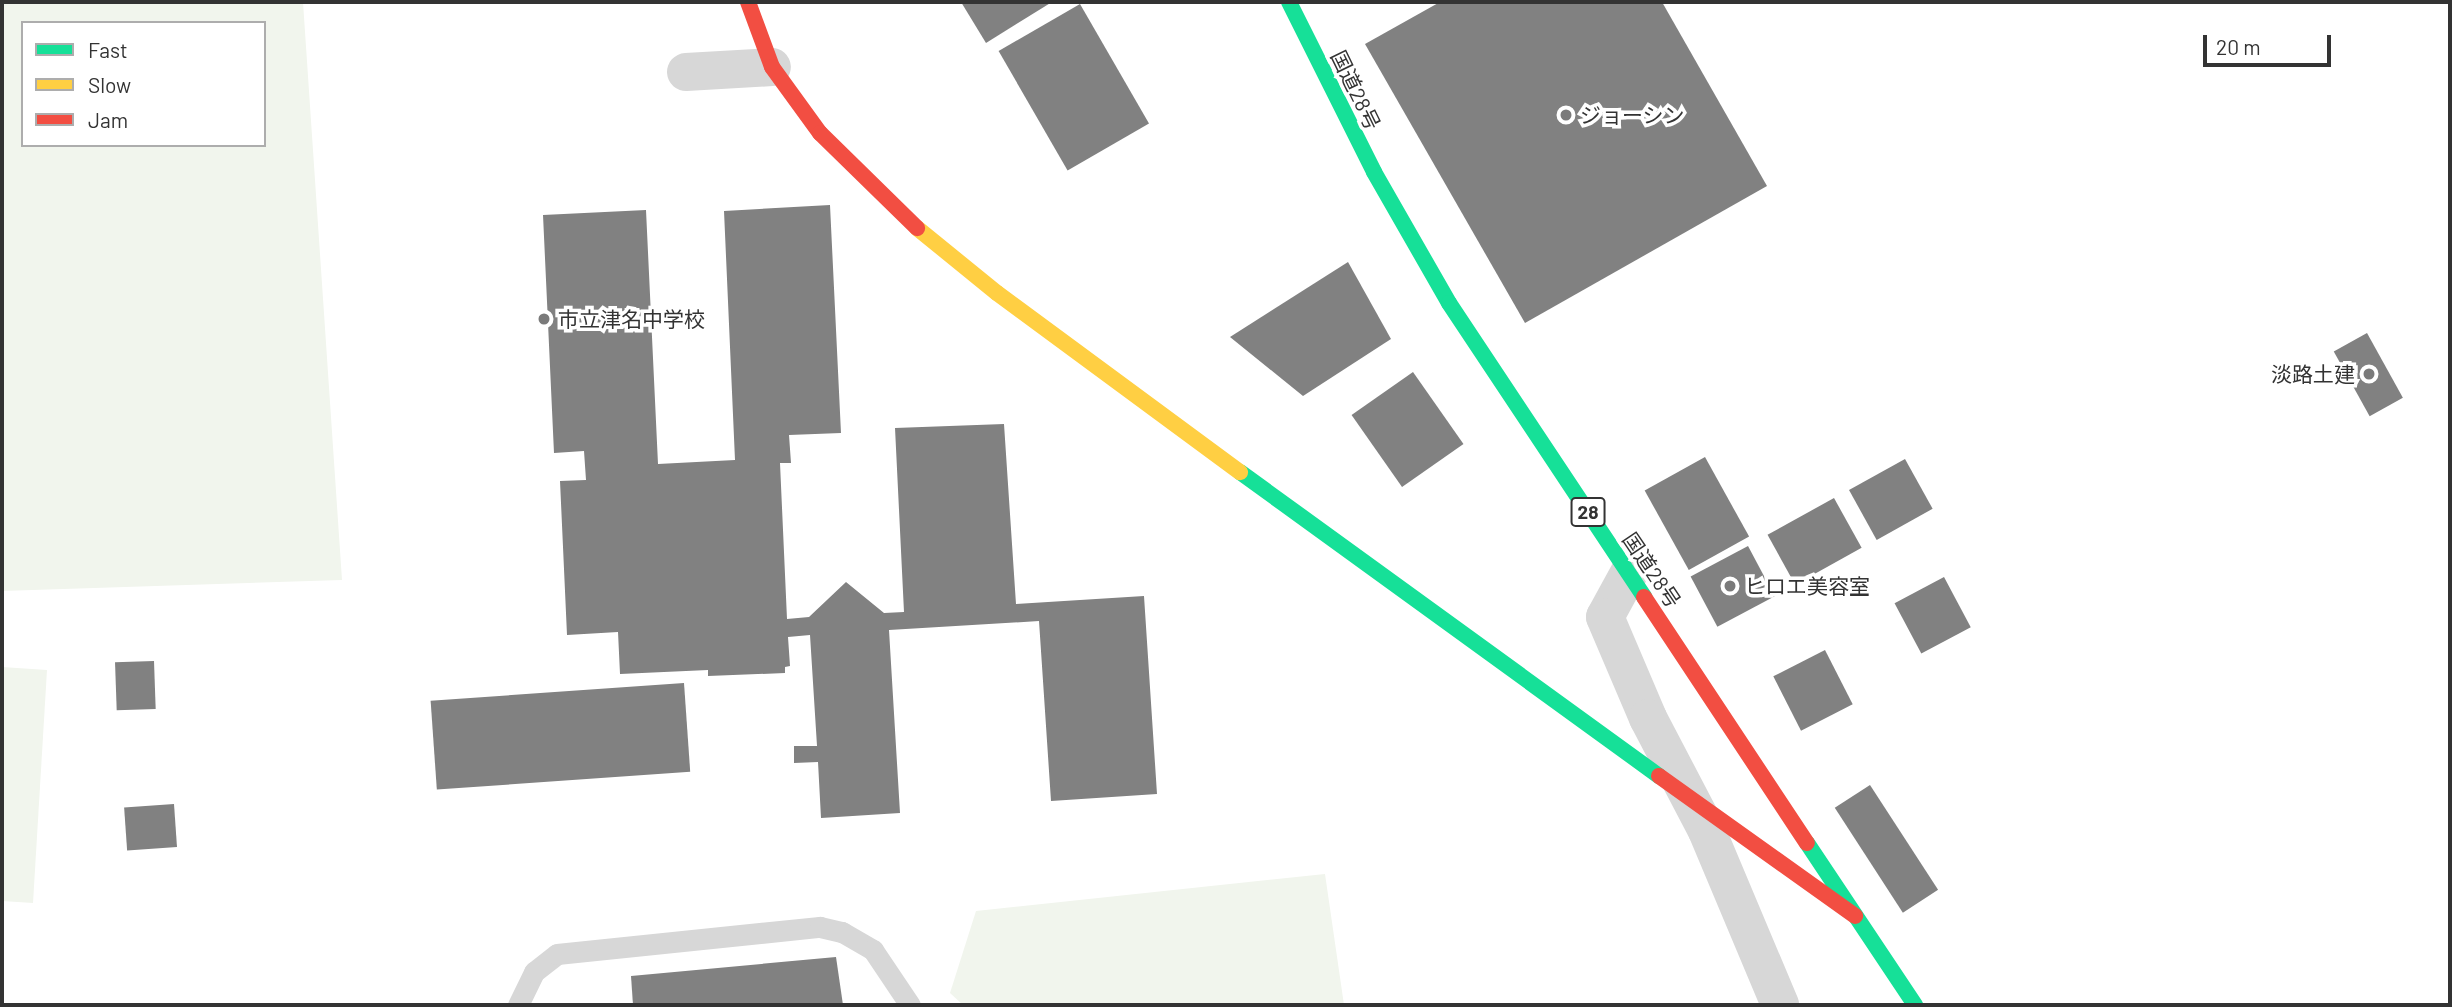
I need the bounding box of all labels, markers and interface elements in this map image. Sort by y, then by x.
legend [21,21,266,147]
scale bar [2207,21,2335,65]
text: 20 m [2216,34,2261,59]
text: Fast [88,37,128,62]
street label: 国道28号 [1326,46,1386,134]
text: Slow [88,72,131,97]
place label: ジョーシン [1580,102,1685,128]
text: Jam [88,107,128,132]
marker: ジョーシン [1558,107,1574,123]
place label: 市立津名中学校 [558,306,705,332]
marker: 市立津名中学校 [536,311,552,327]
place label: 淡路土建 [2271,361,2355,387]
marker: 淡路土建 [2361,366,2377,382]
road number: 28 [1570,496,1606,527]
street label: 国道28号 [1618,528,1686,612]
place label: ヒロエ美容室 [1744,573,1870,599]
marker: ヒロエ美容室 [1722,578,1738,594]

